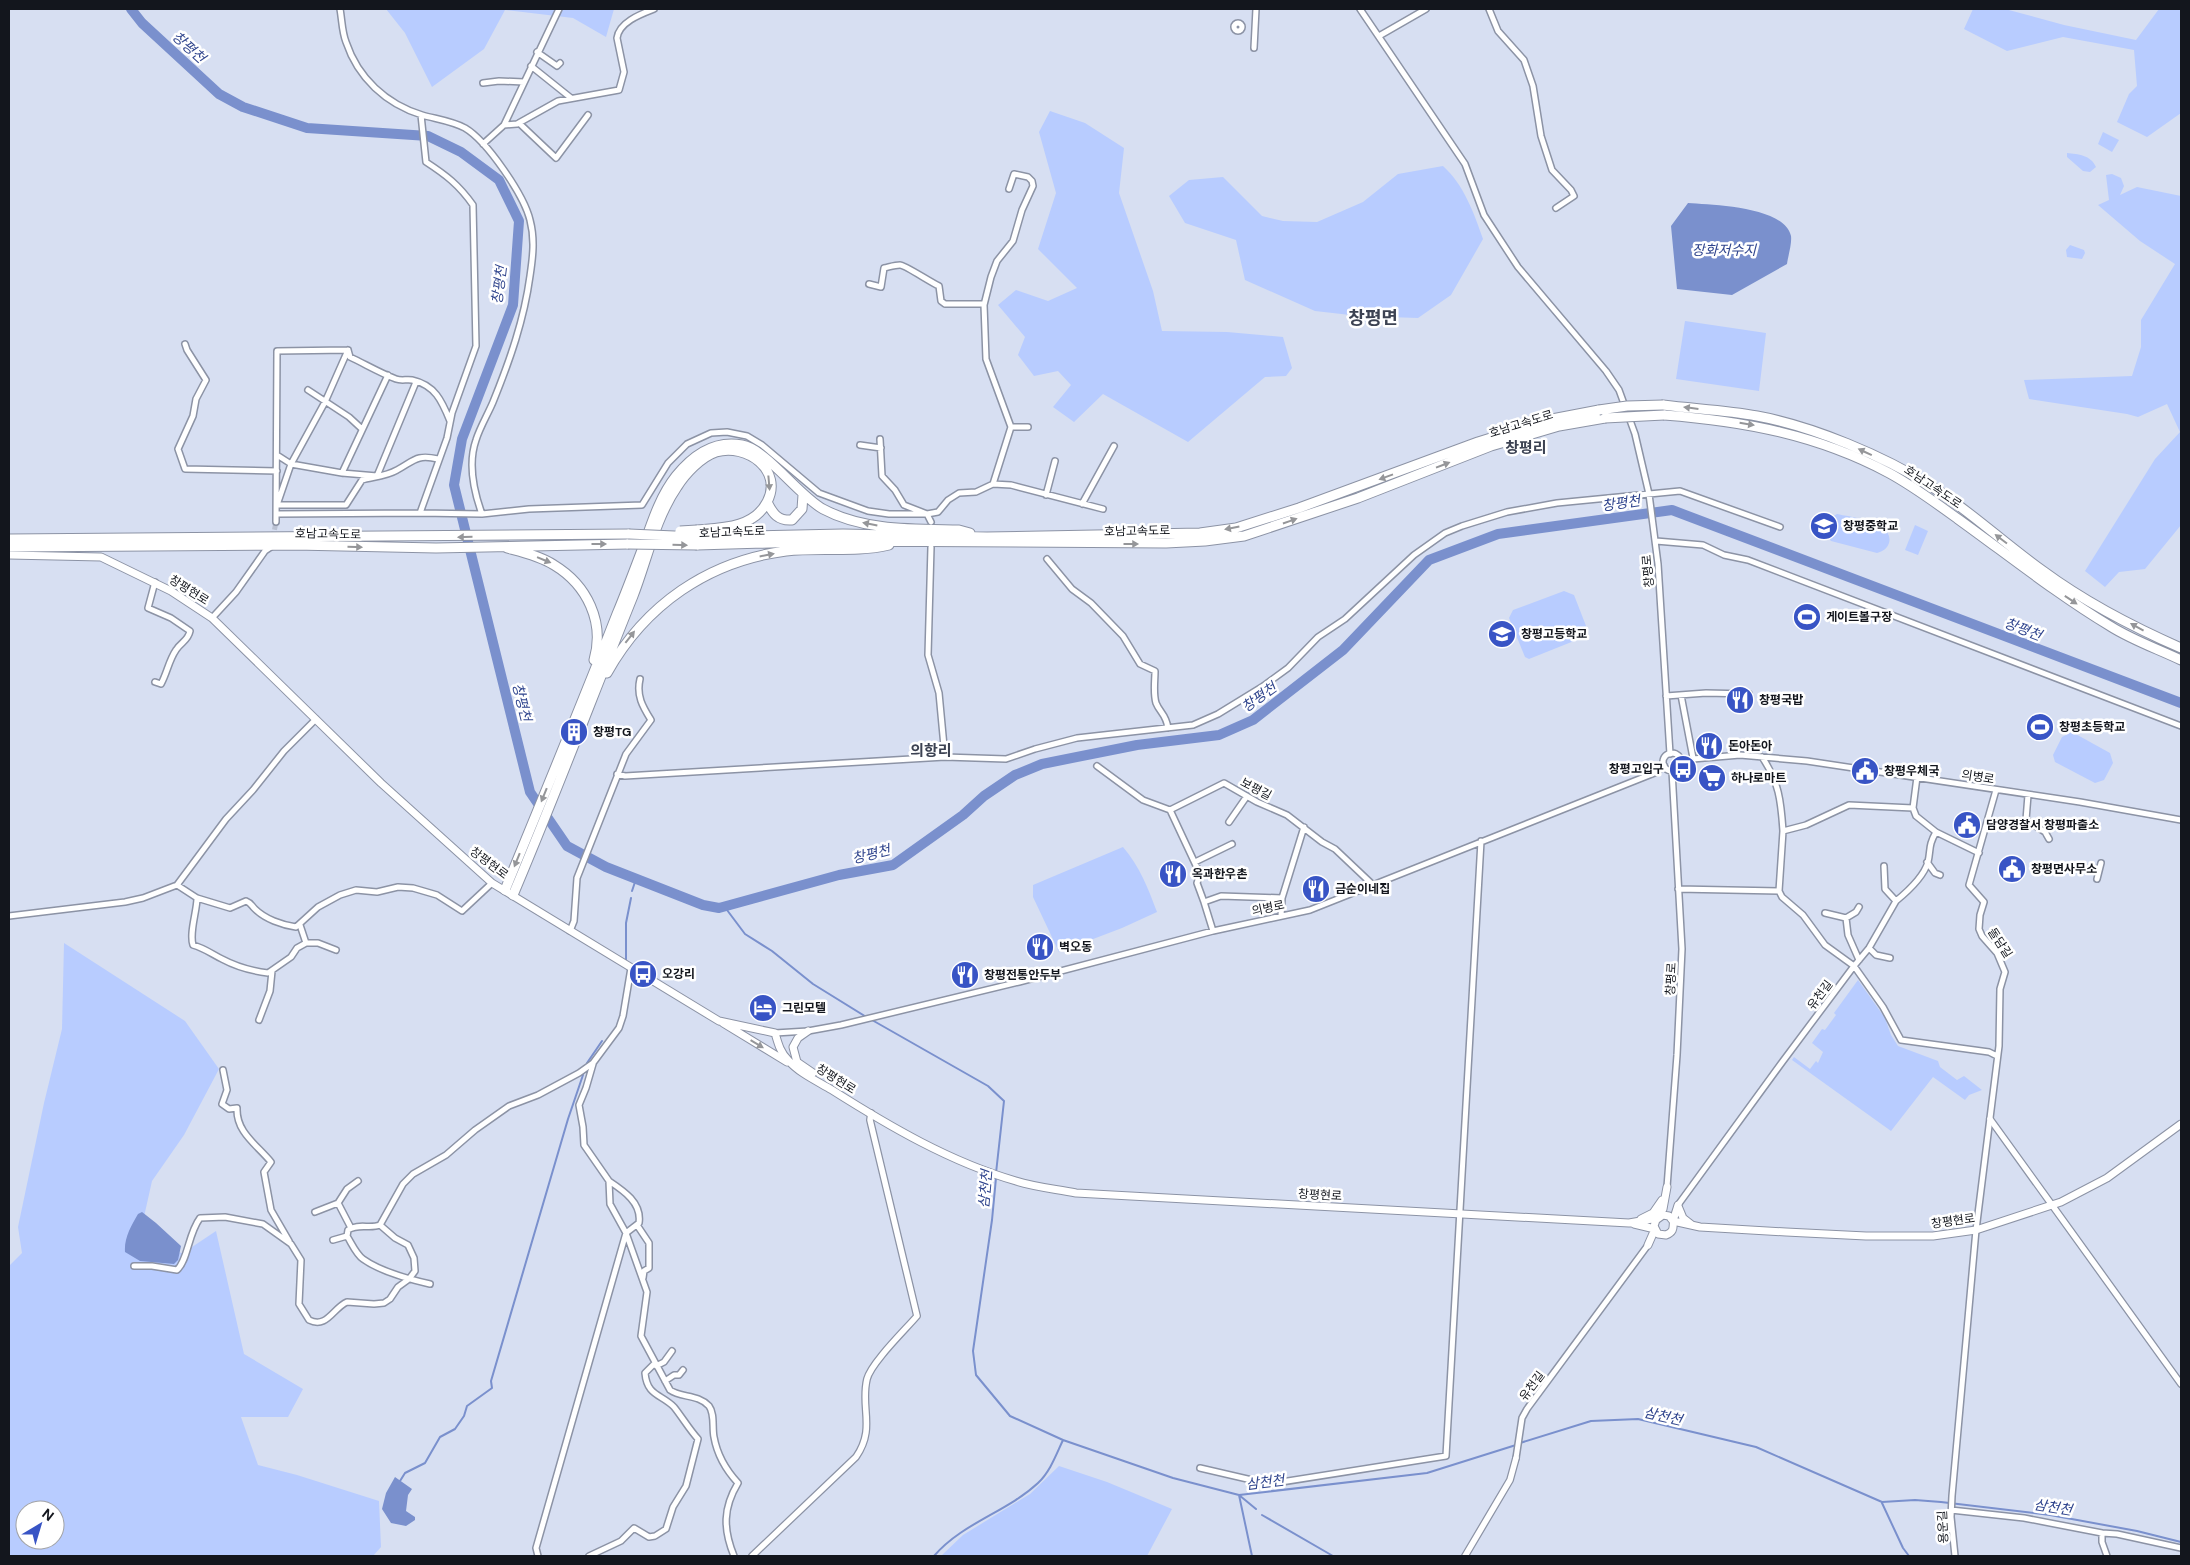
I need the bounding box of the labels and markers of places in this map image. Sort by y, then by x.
school or university icon: 창평중학교 [1809,511,1839,541]
place label: 창평중학교 [1843,518,1898,534]
sports icon: 게이트볼구장 [1792,602,1822,632]
place label: 게이트볼구장 [1826,609,1892,625]
school or university icon: 창평고등학교 [1487,619,1517,649]
place label: 창평고등학교 [1521,626,1587,642]
restaurant icon: 창평국밥 [1725,685,1755,715]
place label: 창평국밥 [1759,692,1803,708]
sports icon: 창평초등학교 [2025,712,2055,742]
building icon: 창평TG [559,717,589,747]
place label: 창평초등학교 [2059,719,2125,735]
place label: 창평TG [593,724,631,740]
restaurant icon: 돈아돈아 [1694,731,1724,761]
place label: 돈아돈아 [1728,738,1772,754]
bus stop icon: 창평고입구 [1668,754,1698,784]
public building icon: 창평우체국 [1850,756,1880,786]
place label: 창평고입구 [1609,761,1664,777]
supermarket icon: 하나로마트 [1697,763,1727,793]
place label: 창평우체국 [1884,763,1939,779]
place label: 하나로마트 [1731,770,1786,786]
public building icon: 담양경찰서 창평파출소 [1952,810,1982,840]
place label: 담양경찰서 창평파출소 [1986,817,2099,833]
public building icon: 창평면사무소 [1997,854,2027,884]
restaurant icon: 옥과한우촌 [1158,859,1188,889]
place label: 창평면사무소 [2031,861,2097,877]
place label: 옥과한우촌 [1192,866,1247,882]
restaurant icon: 금순이네집 [1301,874,1331,904]
place label: 금순이네집 [1335,881,1390,897]
restaurant icon: 벽오동 [1025,932,1055,962]
place label: 벽오동 [1059,939,1092,955]
bus stop icon: 오강리 [628,959,658,989]
restaurant icon: 창평전통안두부 [950,960,980,990]
place label: 오강리 [662,966,695,982]
place label: 창평전통안두부 [984,967,1061,983]
hotel icon: 그린모텔 [748,993,778,1023]
place label: 그린모텔 [782,1000,826,1016]

